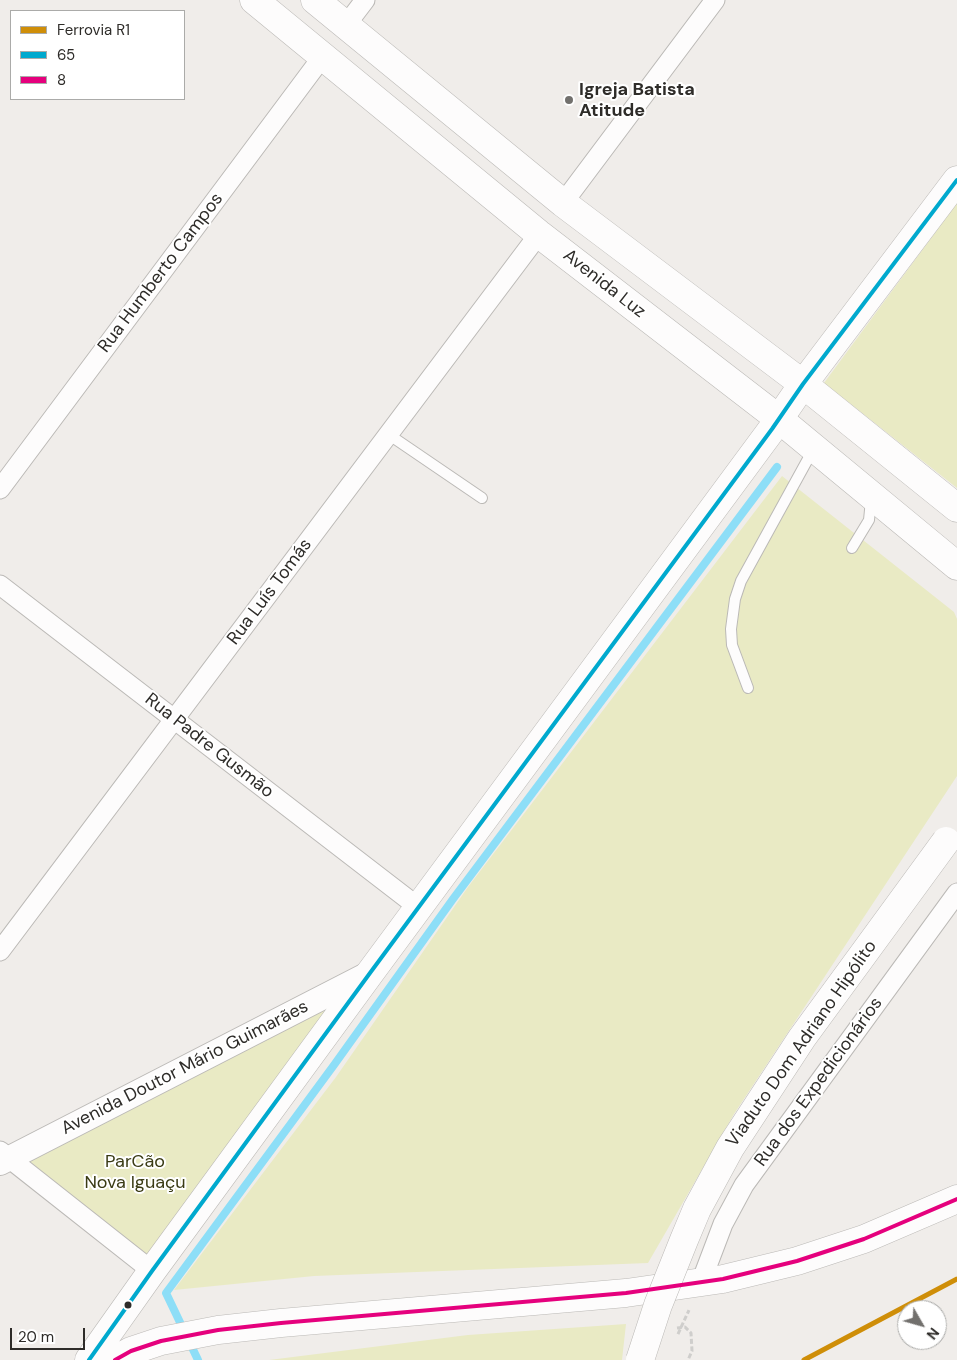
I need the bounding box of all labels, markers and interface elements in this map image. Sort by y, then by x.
legend [10,10,185,100]
text: Ferrovia R1 [57,20,130,40]
text: 65 [57,45,75,65]
text: 8 [57,70,66,90]
place label: Igreja Batista Atitude [579,79,695,122]
marker: Igreja Batista Atitude [563,94,575,106]
street label: Rua Humberto Campos [94,189,228,357]
street label: Avenida Luz [558,245,650,323]
street label: Rua Luís Tomás [223,535,317,649]
street label: Rua Padre Gusmão [140,689,278,803]
street label: Viaduto Dom Adriano Hipólito [722,936,882,1152]
street label: Rua dos Expedicionários [750,993,888,1171]
street label: Avenida Doutor Mário Guimarães [58,996,312,1140]
park label: ParCão Nova Iguaçu [84,1151,186,1194]
unlabelled marker [123,1300,133,1310]
north arrow [897,1300,947,1350]
scale bar [12,1318,88,1350]
text: N [923,1324,943,1343]
text: 20 m [18,1327,54,1347]

